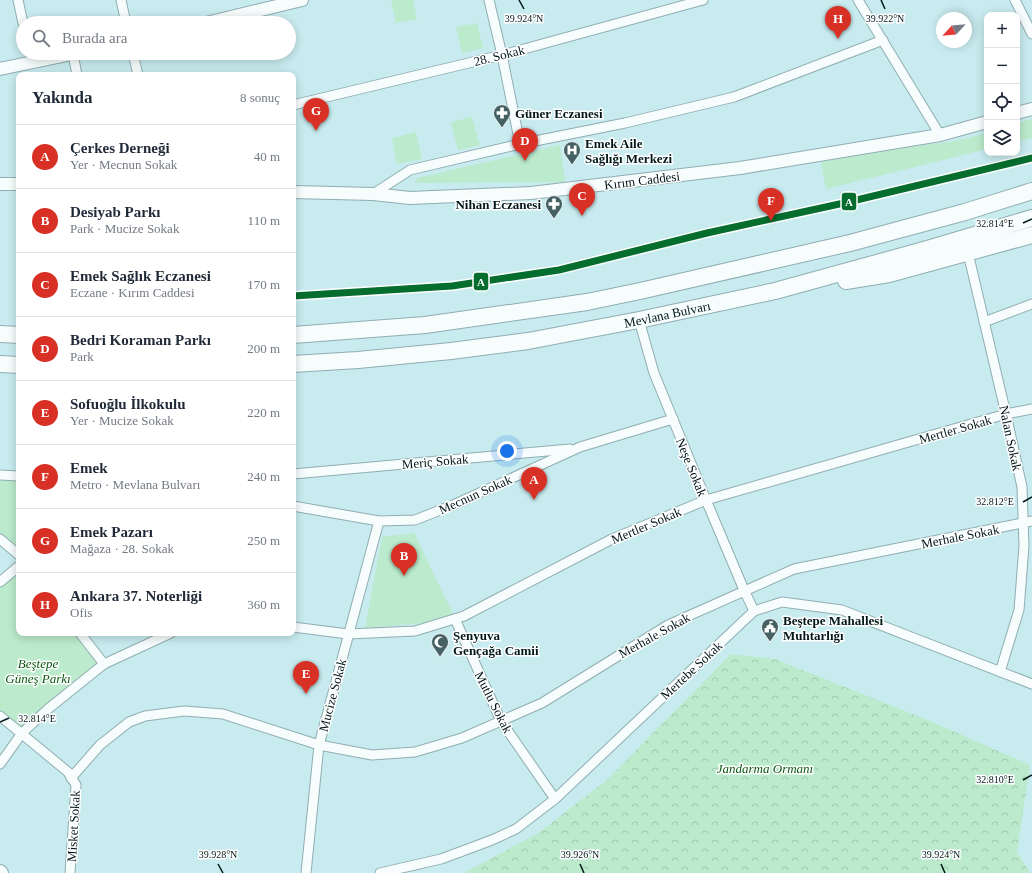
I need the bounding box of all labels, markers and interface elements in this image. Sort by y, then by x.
pin: H [825,6,851,39]
north arrow [936,12,972,48]
map controls [984,12,1020,156]
button: + [984,12,1020,48]
text: 39.924°N [505,13,543,24]
text: 39.922°N [866,13,904,24]
search box [16,16,296,60]
icon: search [30,27,52,49]
text: Burada ara [62,30,127,46]
street label: 28. Sokak [472,42,527,69]
button: − [984,48,1020,84]
button: locate [984,84,1020,120]
text: Yakında [32,88,92,107]
text: 8 sonuç [240,90,280,105]
pin: G [303,98,329,131]
pharmacy icon: Güner Eczanesi [492,103,512,128]
place label: Güner Eczanesi [515,106,603,121]
button: layers [984,120,1020,156]
pin: D [512,128,538,161]
place label: Emek Aile Sağlığı Merkezi [585,136,672,166]
text: Çerkes Derneği [70,140,170,156]
hospital icon: Emek Aile Sağlığı Merkezi [562,140,582,165]
text: A [40,149,50,164]
text: 40 m [254,149,280,164]
text: Yer · Mecnun Sokak [70,157,177,172]
street label: Kırım Caddesi [603,168,681,193]
pin: C [569,183,595,216]
pin: F [758,188,784,221]
line badge: A [841,192,857,211]
pharmacy icon: Nihan Eczanesi [544,194,564,219]
text: A [845,196,853,208]
place label: Nihan Eczanesi [455,197,541,212]
text: Desiyab Parkı [70,204,160,220]
text: B [41,213,49,228]
text: 110 m [248,213,280,228]
text: 32.814°E [976,218,1014,229]
text: Park · Mucize Sokak [70,221,179,236]
text: Emek Sağlık Eczanesi [70,268,211,284]
line badge: A [473,272,489,291]
text: A [477,276,485,288]
text: C [40,277,50,292]
text: 170 m [247,277,280,292]
text: Eczane · Kırım Caddesi [70,285,195,300]
street label: Mevlana Bulvarı [623,298,712,331]
text: Bedri Koraman Parkı [70,332,211,348]
text: D [40,341,50,356]
text: 200 m [247,341,280,356]
text: Park [70,349,94,364]
text: Sofuoğlu İlkokulu [70,396,185,412]
street label: Nalan Sokak [996,404,1025,473]
text: E [41,405,49,420]
text: 220 m [247,405,280,420]
street label: Mertler Sokak [917,412,994,447]
text: Yer · Mucize Sokak [70,413,174,428]
street label: Neşe Sokak [673,436,710,499]
your location [497,441,517,461]
street label: Meriç Sokak [401,451,469,472]
text: Emek [70,460,108,476]
pin: A [521,467,547,500]
text: F [41,469,49,484]
text: 240 m [247,469,280,484]
street label: Mecnun Sokak [436,471,514,517]
text: Metro · Mevlana Bulvarı [70,477,200,492]
text: 32.812°E [976,496,1014,507]
street label: Mertler Sokak [609,504,684,547]
street label: Merhale Sokak [920,521,1001,551]
text: Emek Pazarı [70,524,153,540]
text: G [40,533,50,548]
text: 250 m [247,533,280,548]
text: Mağaza · 28. Sokak [70,541,174,556]
pin: B [391,543,417,576]
text: Ankara 37. Noterliği [70,588,202,604]
text: H [40,597,50,612]
text: 360 m [247,597,280,612]
text: Ofis [70,605,92,620]
street label: Merhale Sokak [616,609,693,661]
place label: Beştepe Mahallesi Muhtarlığı [783,613,883,643]
public building icon: Beştepe Mahallesi Muhtarlığı [760,617,780,642]
place label: Şenyuva Gençağa Camii [453,628,539,658]
mosque icon: Şenyuva Gençağa Camii [430,632,450,657]
street label: Mertebe Sokak [657,638,726,703]
park label: Beştepe Güneş Parkı [5,656,71,686]
street label: Mucize Sokak [316,657,350,733]
pin: E [293,661,319,694]
street label: Mutlu Sokak [472,669,516,736]
text: 32.814°E [18,713,56,724]
park label: Jandarma Ormanı [717,761,813,776]
text: 32.810°E [976,774,1014,785]
street label: Misket Sokak [64,789,83,862]
text: 39.928°N [199,849,237,860]
text: 39.926°N [561,849,599,860]
text: 39.924°N [922,849,960,860]

